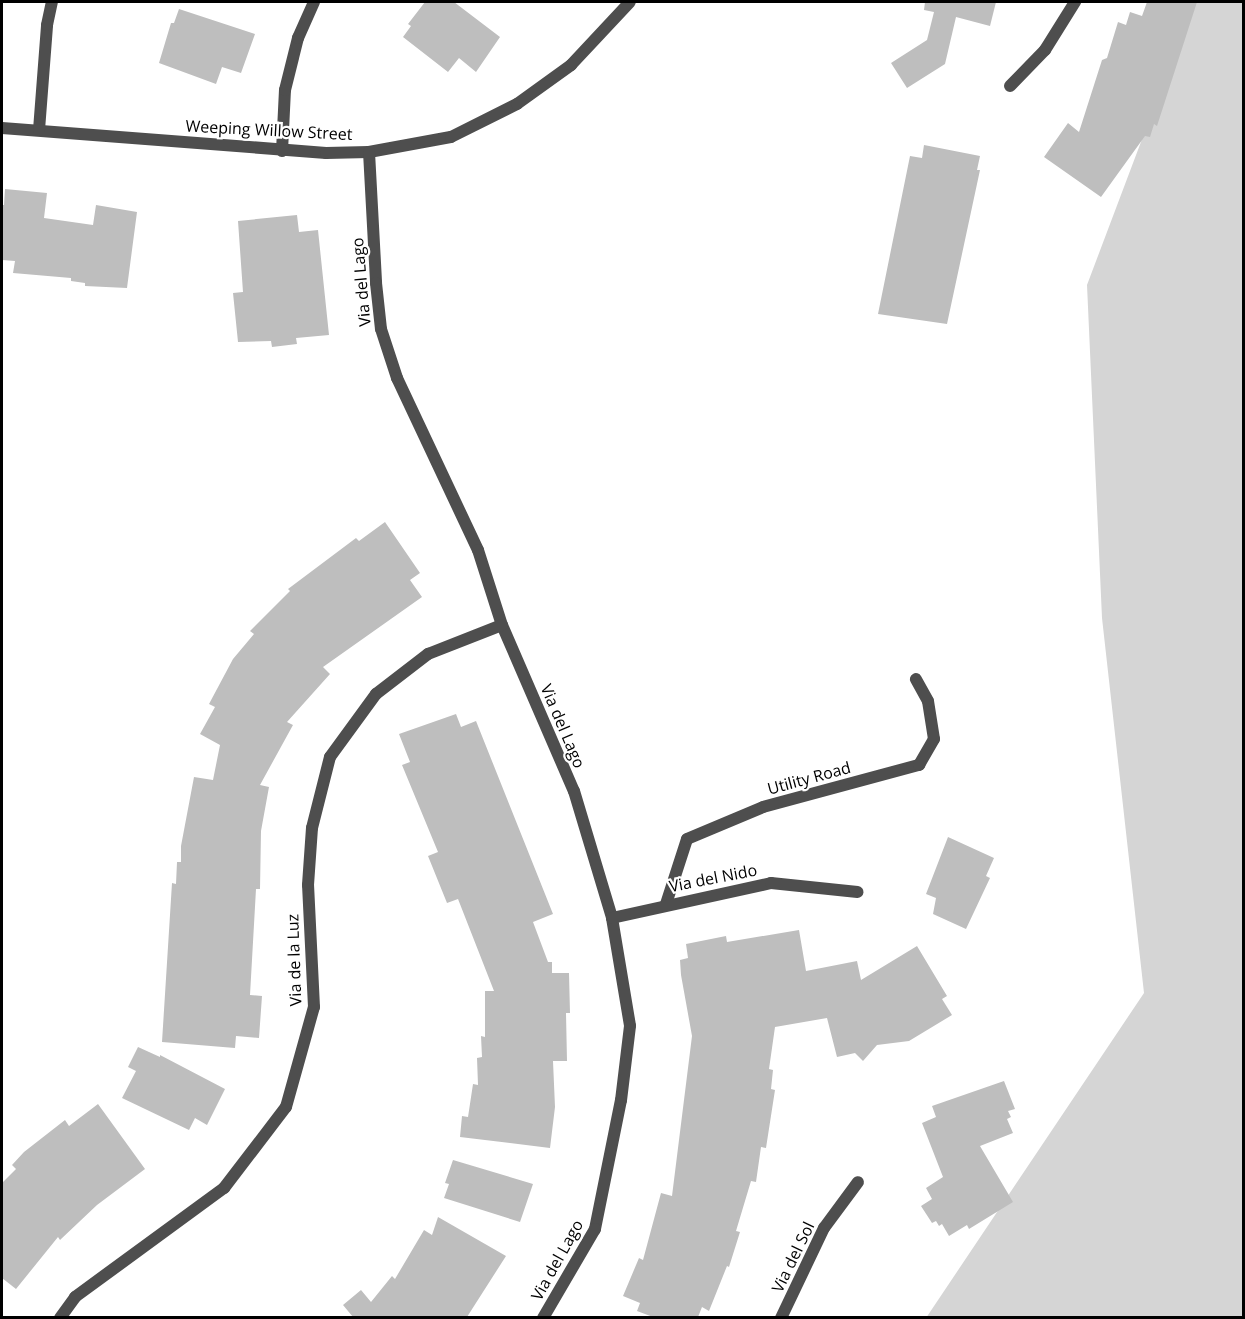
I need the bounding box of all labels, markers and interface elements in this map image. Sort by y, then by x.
street label: Weeping Willow Street [185,116,353,144]
street label: Via del Lago [348,237,374,327]
street label: Via del Lago [537,681,589,771]
street label: Utility Road [765,758,853,798]
street label: Via del Nido [667,860,759,896]
street label: Via de la Luz [283,914,305,1006]
street label: Via del Lago [527,1216,587,1304]
street label: Via del Sol [768,1219,818,1295]

